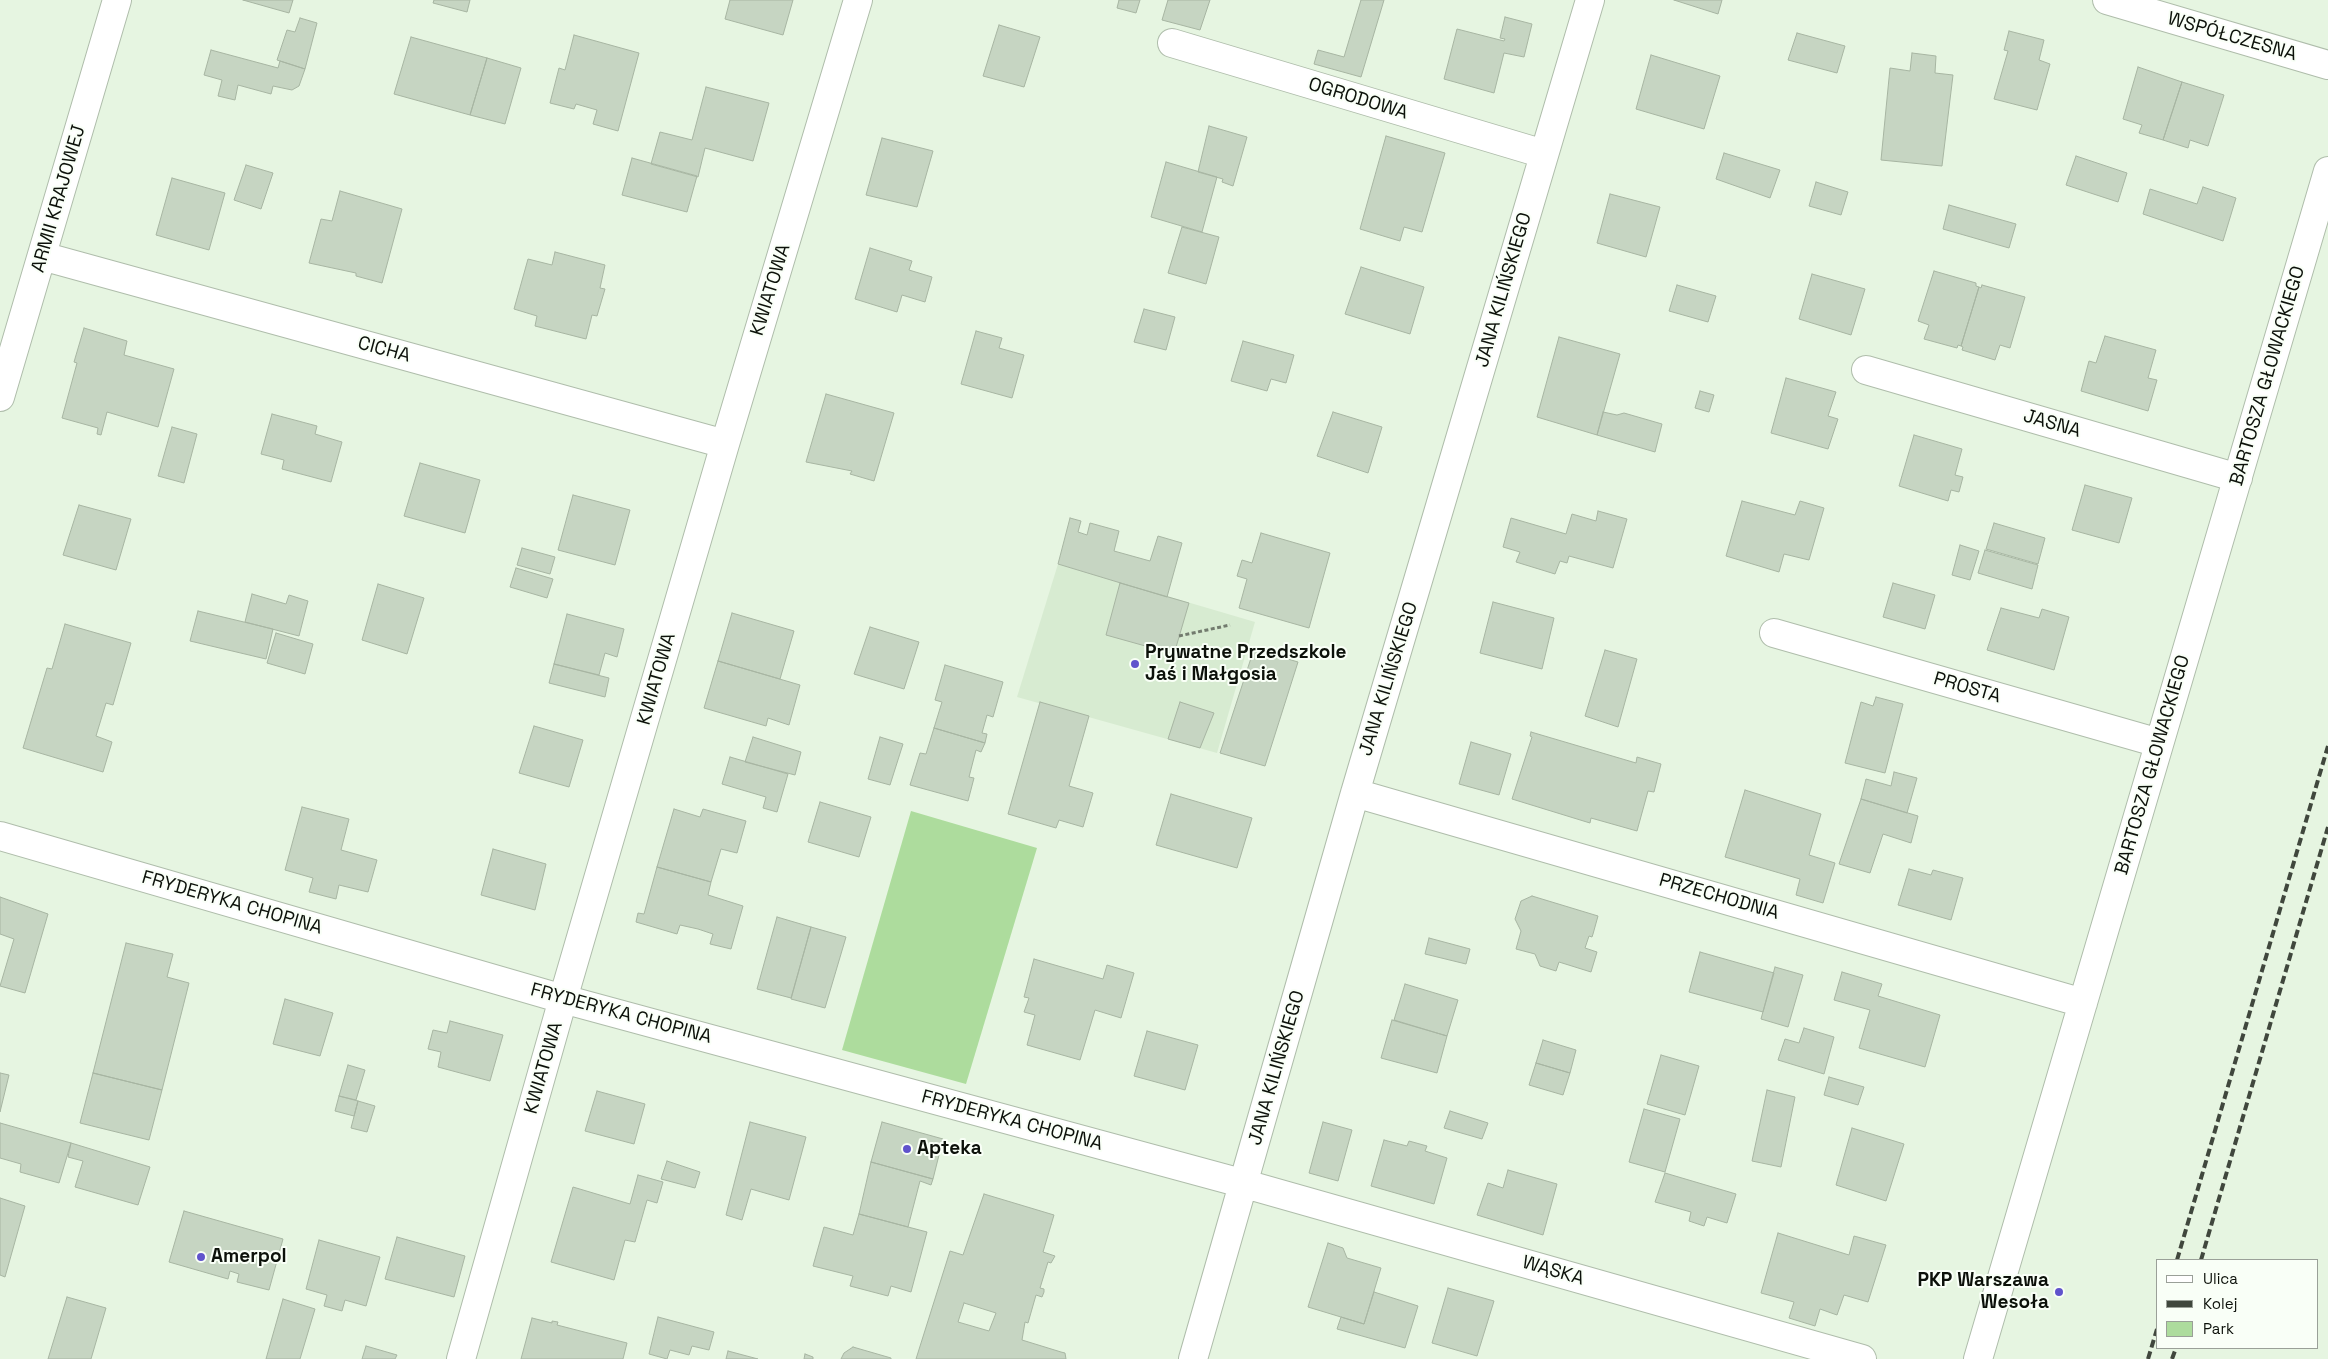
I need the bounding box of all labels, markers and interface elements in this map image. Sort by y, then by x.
street label: WSPÓŁCZESNA [2165,8,2299,66]
street label: OGRODOWA [1306,73,1410,125]
street label: ARMII KRAJOWEJ [27,123,91,275]
street label: JANA KILIŃSKIEGO [1471,210,1537,370]
street label: KWIATOWA [746,241,796,339]
street label: BARTOSZA GŁOWACKIEGO [2226,264,2310,488]
street label: CICHA [355,332,413,368]
street label: JASNA [2021,405,2083,443]
street label: JANA KILIŃSKIEGO [1355,599,1423,759]
street label: KWIATOWA [633,630,681,728]
place label: Prywatne Przedszkole Jaś i Małgosia [1145,642,1346,686]
street label: BARTOSZA GŁOWACKIEGO [2111,653,2195,877]
marker: Prywatne Przedszkole Jaś i Małgosia [1129,658,1141,670]
street label: PROSTA [1931,668,2003,708]
street label: FRYDERYKA CHOPINA [139,866,325,940]
street label: PRZECHODNIA [1656,869,1782,925]
street label: FRYDERYKA CHOPINA [528,979,714,1049]
street label: JANA KILIŃSKIEGO [1244,988,1310,1148]
street label: KWIATOWA [520,1019,568,1117]
street label: FRYDERYKA CHOPINA [919,1086,1105,1156]
place label: Apteka [917,1138,982,1160]
marker: Apteka [901,1143,913,1155]
place label: Amerpol [211,1246,287,1268]
marker: Amerpol [195,1251,207,1263]
street label: WĄSKA [1519,1251,1587,1291]
legend [2156,1259,2318,1349]
text: Ulica [2203,1269,2238,1288]
place label: PKP Warszawa Wesoła [1917,1270,2049,1314]
marker: PKP Warszawa Wesoła [2053,1286,2065,1298]
text: Kolej [2203,1294,2237,1313]
text: Park [2203,1319,2234,1338]

